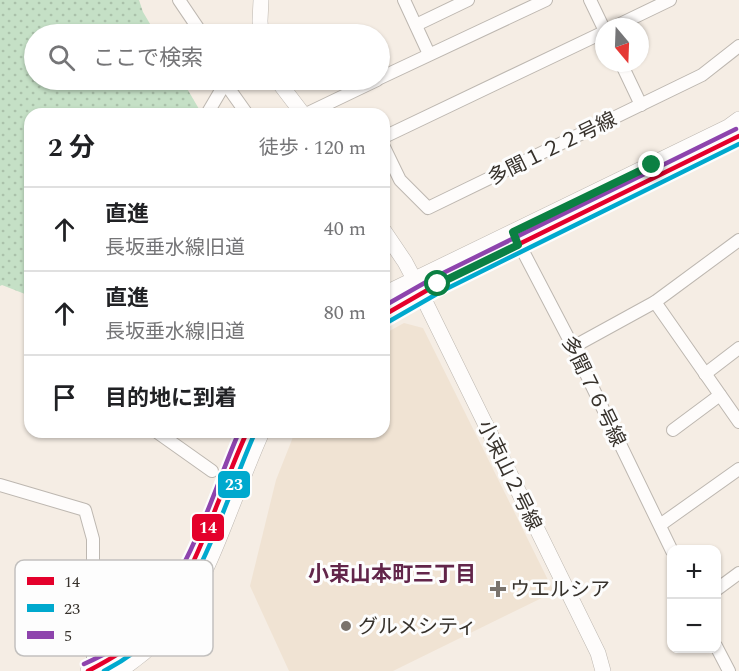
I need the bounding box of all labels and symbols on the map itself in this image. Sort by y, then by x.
north arrow [595,18,649,72]
street label: 多聞１２２号線 [483,105,622,193]
route end [638,151,664,177]
route start [424,270,450,296]
street label: 多聞７６号線 [553,331,633,452]
street label: 小束山２号線 [469,415,549,536]
line badge: 23 [217,470,251,499]
text: 23 [225,473,243,497]
line badge: 14 [191,513,225,542]
text: 14 [199,516,217,540]
district label: 小束山本町三丁目 [308,559,476,591]
legend [15,560,213,656]
text: 14 [64,570,80,594]
place label: ウエルシア [510,575,610,605]
marker: ウエルシア [491,582,505,596]
text: 23 [64,597,80,621]
place label: グルメシティ [358,612,477,642]
marker: グルメシティ [339,619,353,633]
text: 5 [64,624,72,648]

